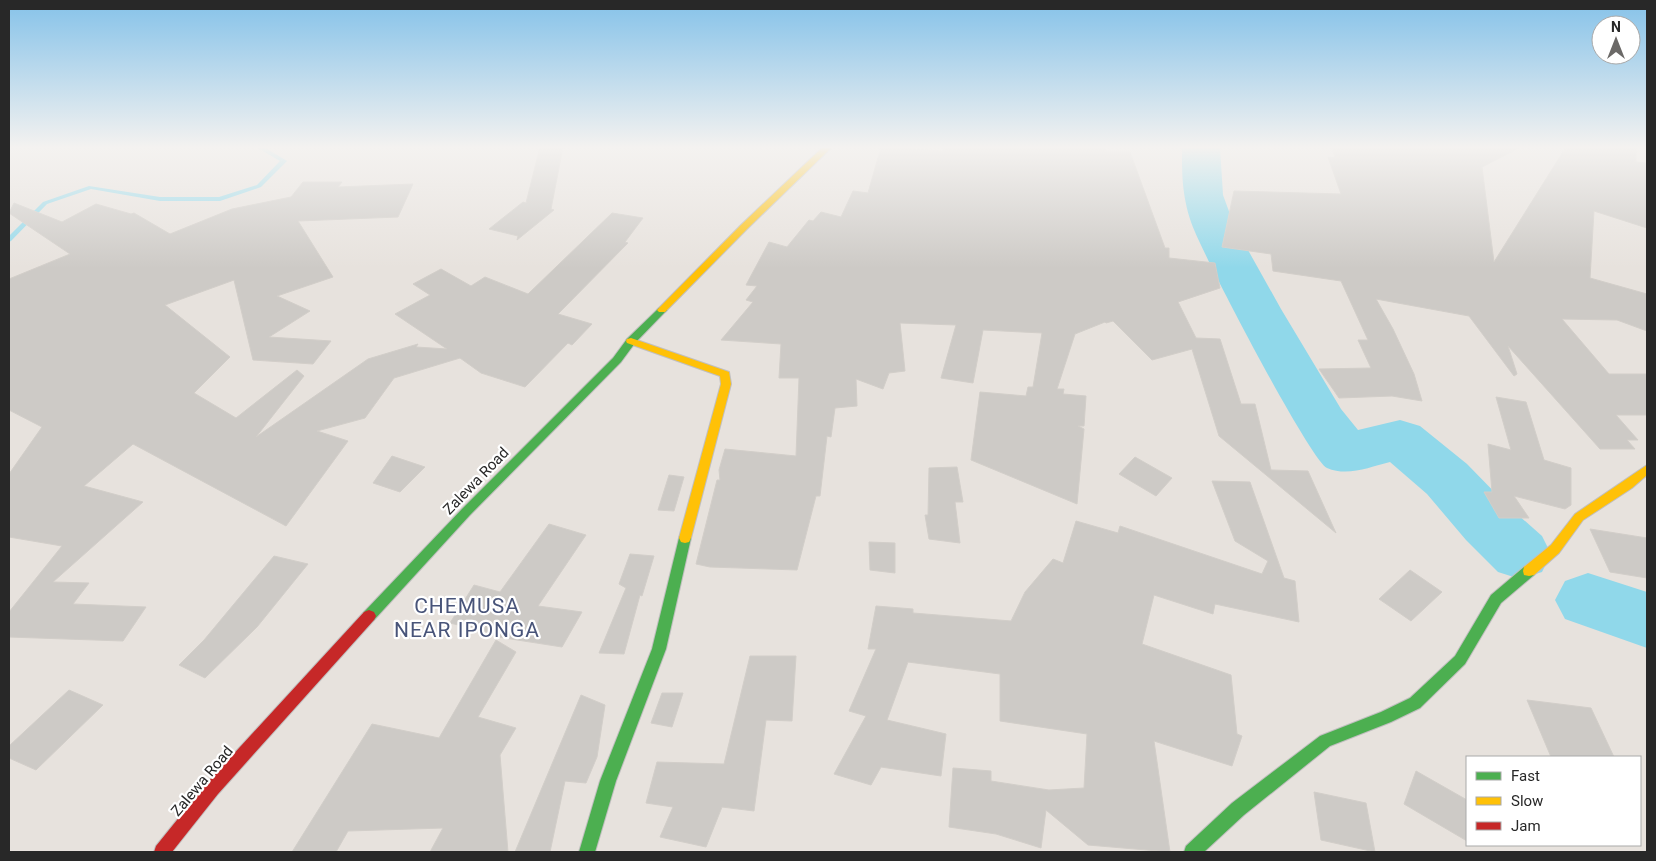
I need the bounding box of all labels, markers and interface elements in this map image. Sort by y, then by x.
north arrow [1591,15,1641,65]
text: N [1611,19,1621,35]
street label: Zalewa Road [440,444,512,518]
district label: CHEMUSA NEAR IPONGA [394,594,540,642]
street label: Zalewa Road [167,742,237,820]
legend [1466,756,1641,846]
text: Fast [1511,767,1540,785]
text: Slow [1511,792,1543,810]
text: Jam [1511,817,1541,835]

